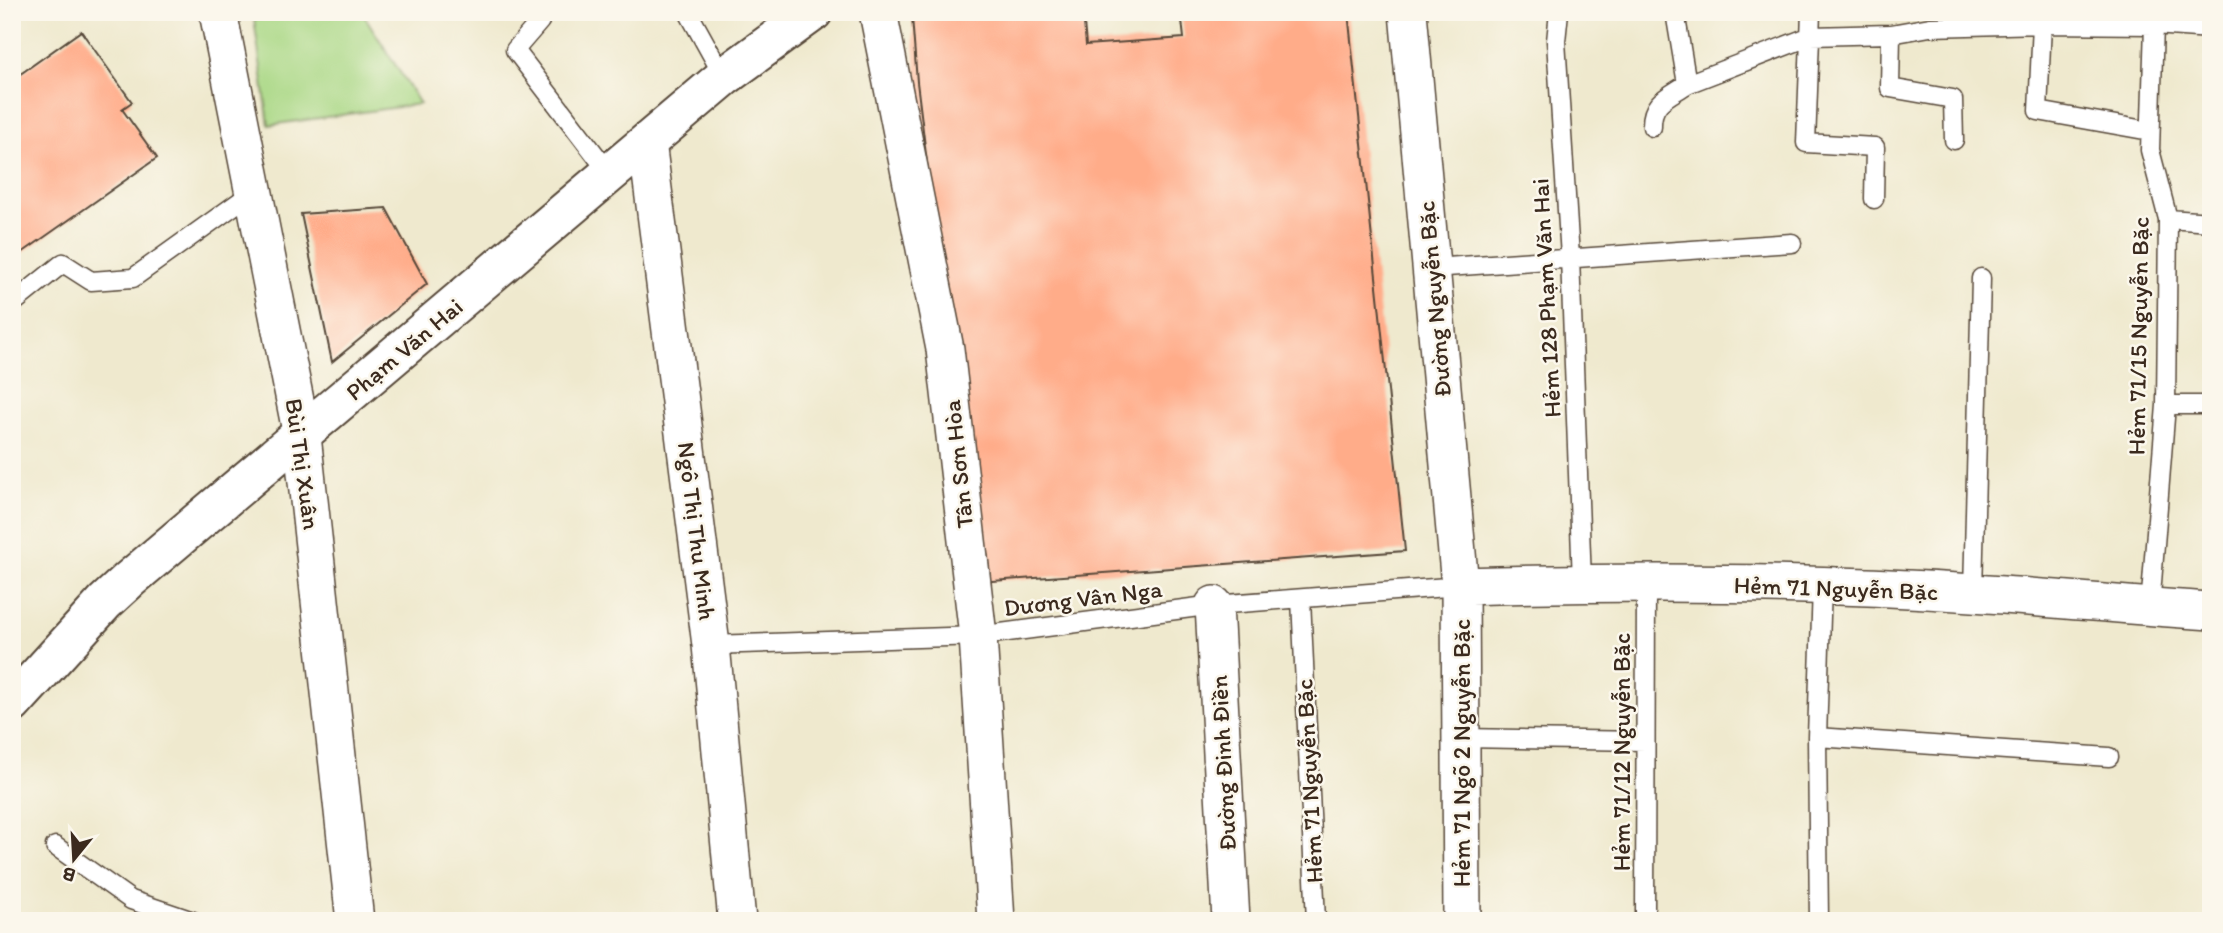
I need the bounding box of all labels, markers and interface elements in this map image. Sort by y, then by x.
street label: Hẻm 128 Phạm Văn Hai [1525,178,1567,418]
street label: Đường Nguyễn Bặc [1411,200,1457,398]
street label: Hẻm 71/15 Nguyễn Bặc [2121,216,2155,456]
street label: Phạm Văn Hai [340,292,468,406]
street label: Bùi Thị Xuân [279,397,327,532]
street label: Tân Sơn Hòa [937,398,979,530]
street label: Ngô Thị Thu Minh [672,440,722,622]
street label: Hẻm 71 Nguyễn Bặc [1733,570,1939,606]
street label: Dương Vân Nga [1002,574,1164,622]
street label: Hẻm 71 Ngõ 2 Nguyễn Bặc [1447,619,1476,887]
street label: Hẻm 71/12 Nguyễn Bặc [1607,633,1636,871]
street label: Đường Đinh Điền [1204,674,1242,852]
street label: Hẻm 71 Nguyễn Bặc [1289,678,1329,884]
north arrow [38,824,108,894]
text: B [60,862,78,888]

